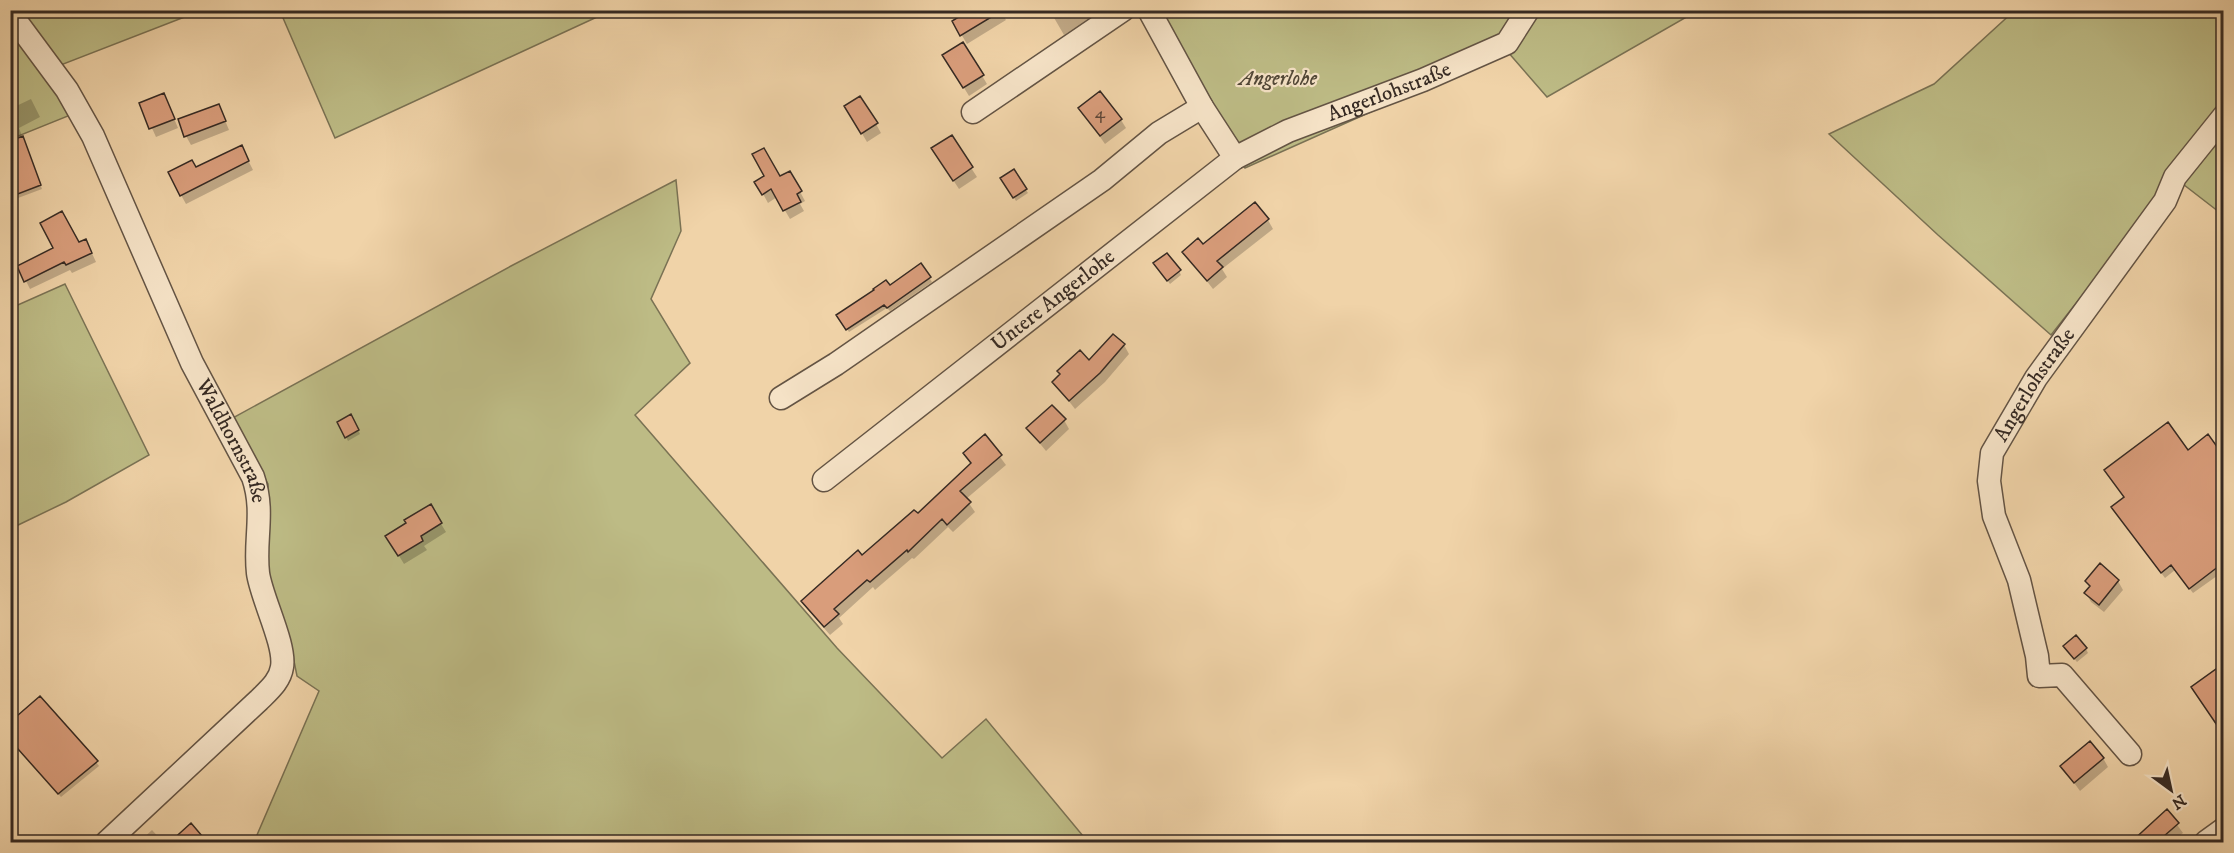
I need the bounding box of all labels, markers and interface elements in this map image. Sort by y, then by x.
street label: Angerlohstraße [1324,56,1455,128]
park label: Angerlohe [1237,66,1318,92]
house number: 4 [1095,102,1106,124]
street label: Untere Angerlohe [986,244,1120,357]
street label: Angerlohstraße [1988,323,2081,446]
street label: Waldhornstraße [189,374,271,505]
north arrow [2141,760,2201,820]
text: N [2168,790,2190,814]

